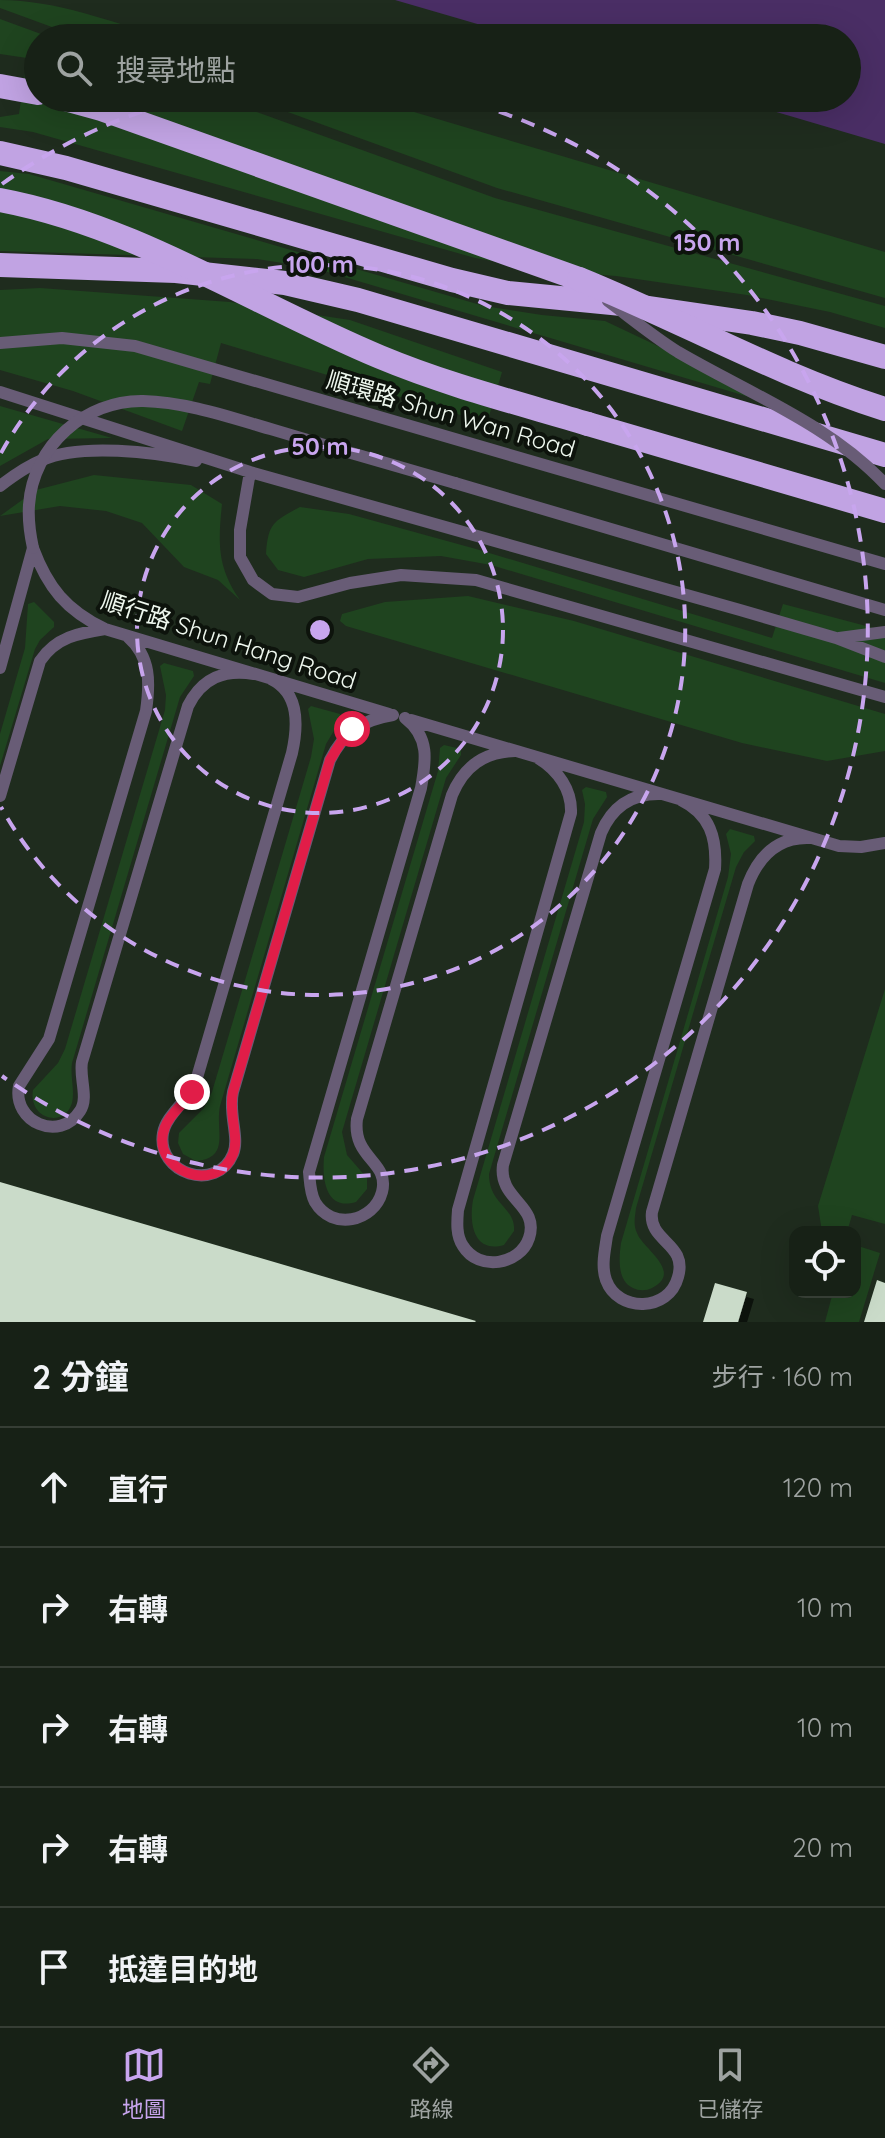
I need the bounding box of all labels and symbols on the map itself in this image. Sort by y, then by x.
text: 150 m [674,227,740,257]
text: 100 m [286,249,354,279]
street label: 順環路 Shun Wan Road [323,364,579,464]
text: 50 m [291,431,349,461]
street label: 順行路 Shun Hang Road [98,585,360,695]
centre of rings [306,616,334,644]
route start [334,711,370,747]
route end [174,1074,210,1110]

